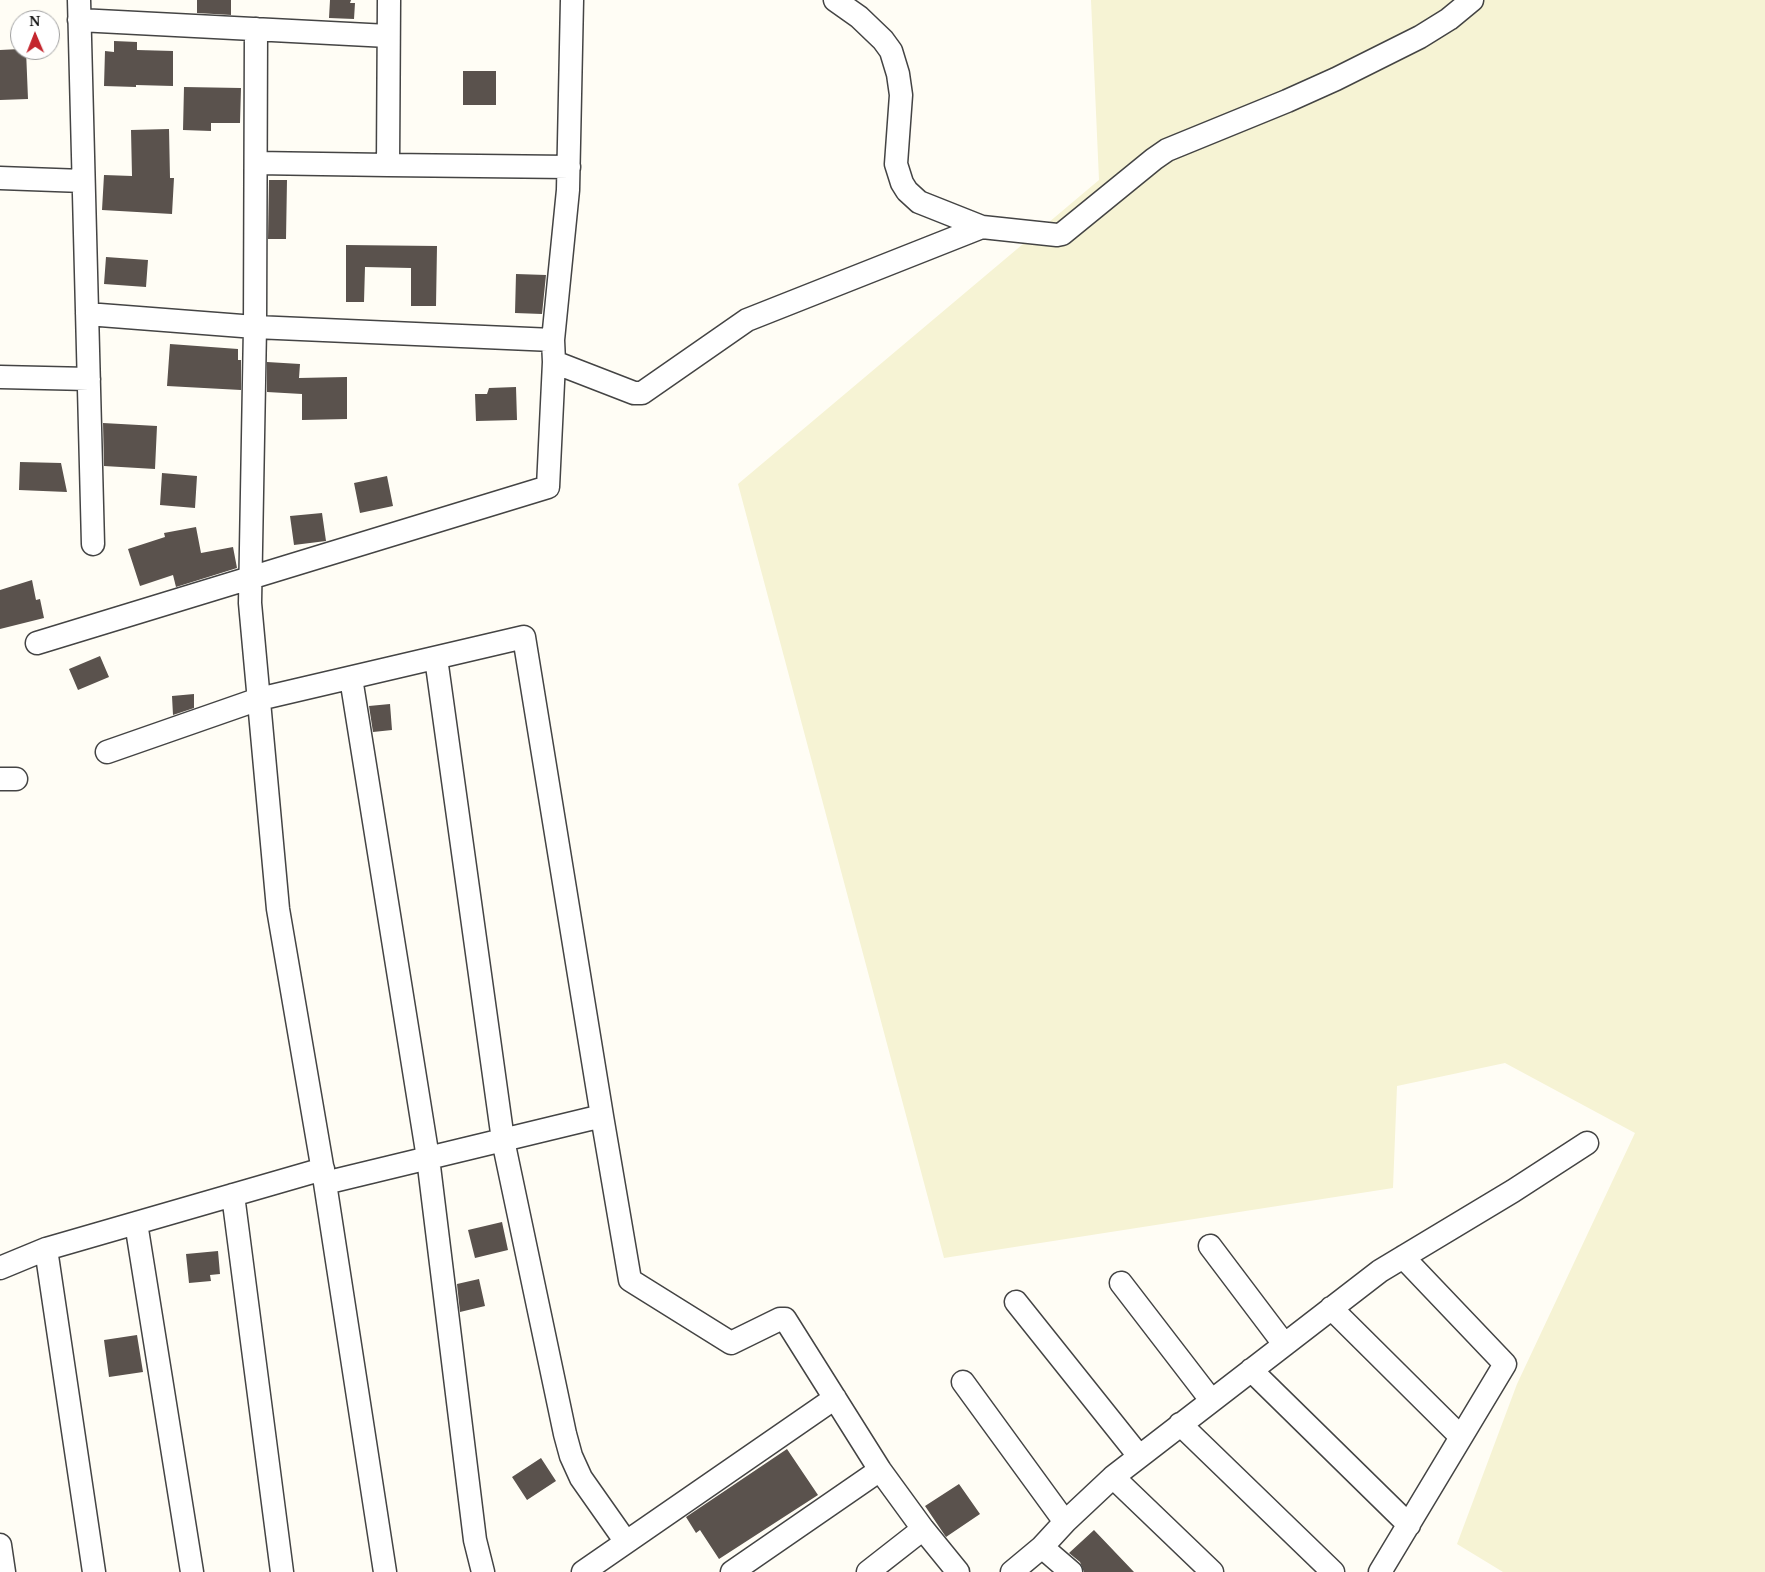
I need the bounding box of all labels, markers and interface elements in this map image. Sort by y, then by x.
north arrow [10,10,60,60]
text: N [29,11,40,30]

